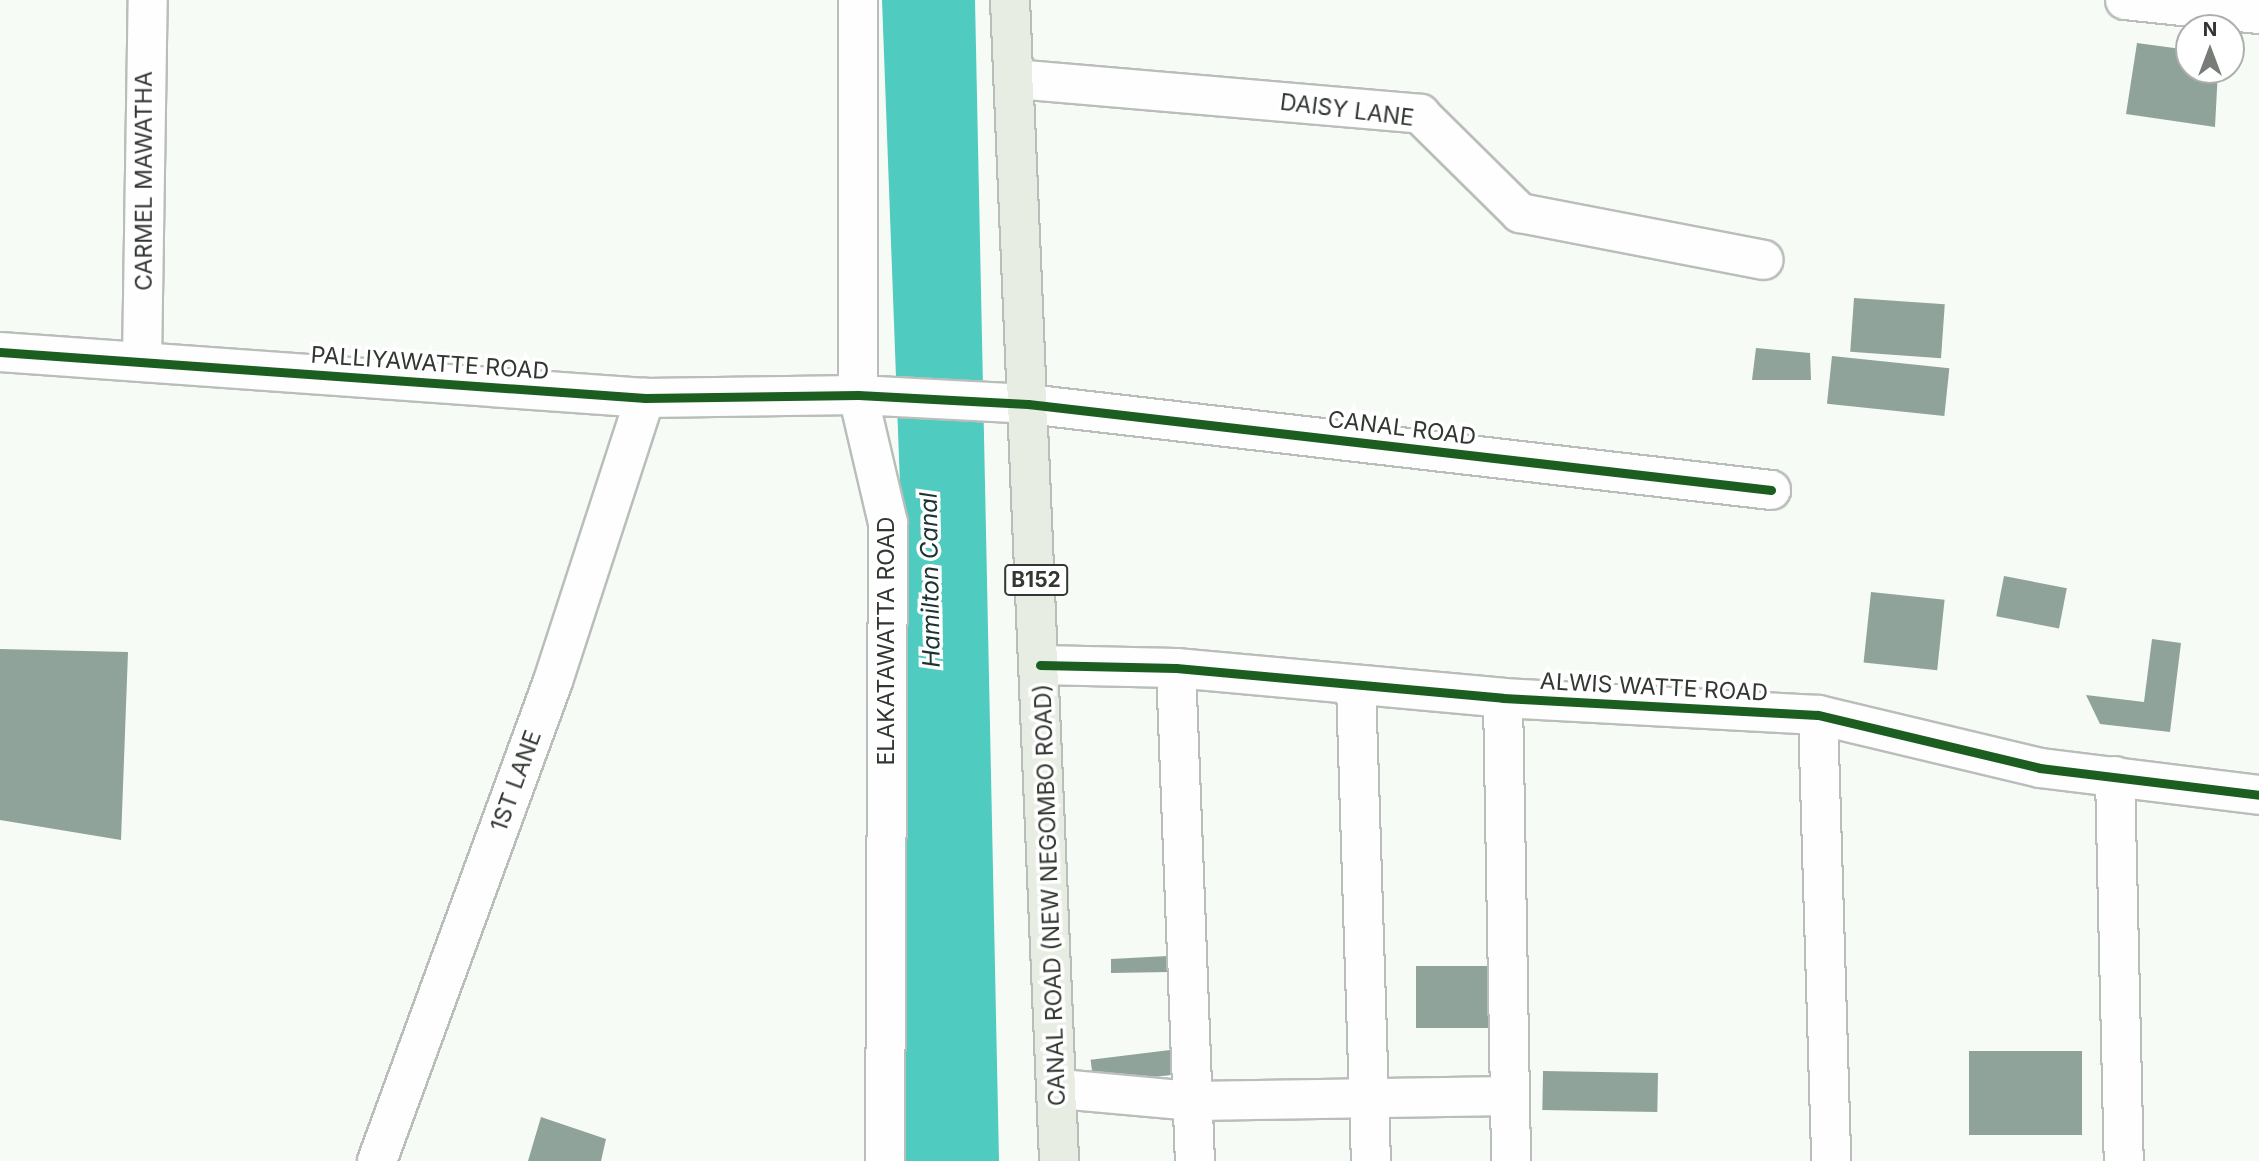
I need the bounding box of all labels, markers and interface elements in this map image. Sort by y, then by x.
north arrow [2175,14,2245,84]
text: N [2203,18,2217,41]
street label: CARMEL MAWATHA [130,71,158,291]
street label: DAISY LANE [1278,88,1416,132]
street label: PALLIYAWATTE ROAD [310,341,550,385]
street label: CANAL ROAD [1326,405,1478,451]
water label: Hamilton Canal [914,492,946,668]
street label: ELAKATAWATTA ROAD [872,517,900,765]
road number: B152 [1003,562,1069,598]
street label: ALWIS WATTE ROAD [1539,667,1769,707]
street label: CANAL ROAD (NEW NEGOMBO ROAD) [1029,683,1071,1107]
street label: 1ST LANE [485,727,547,835]

